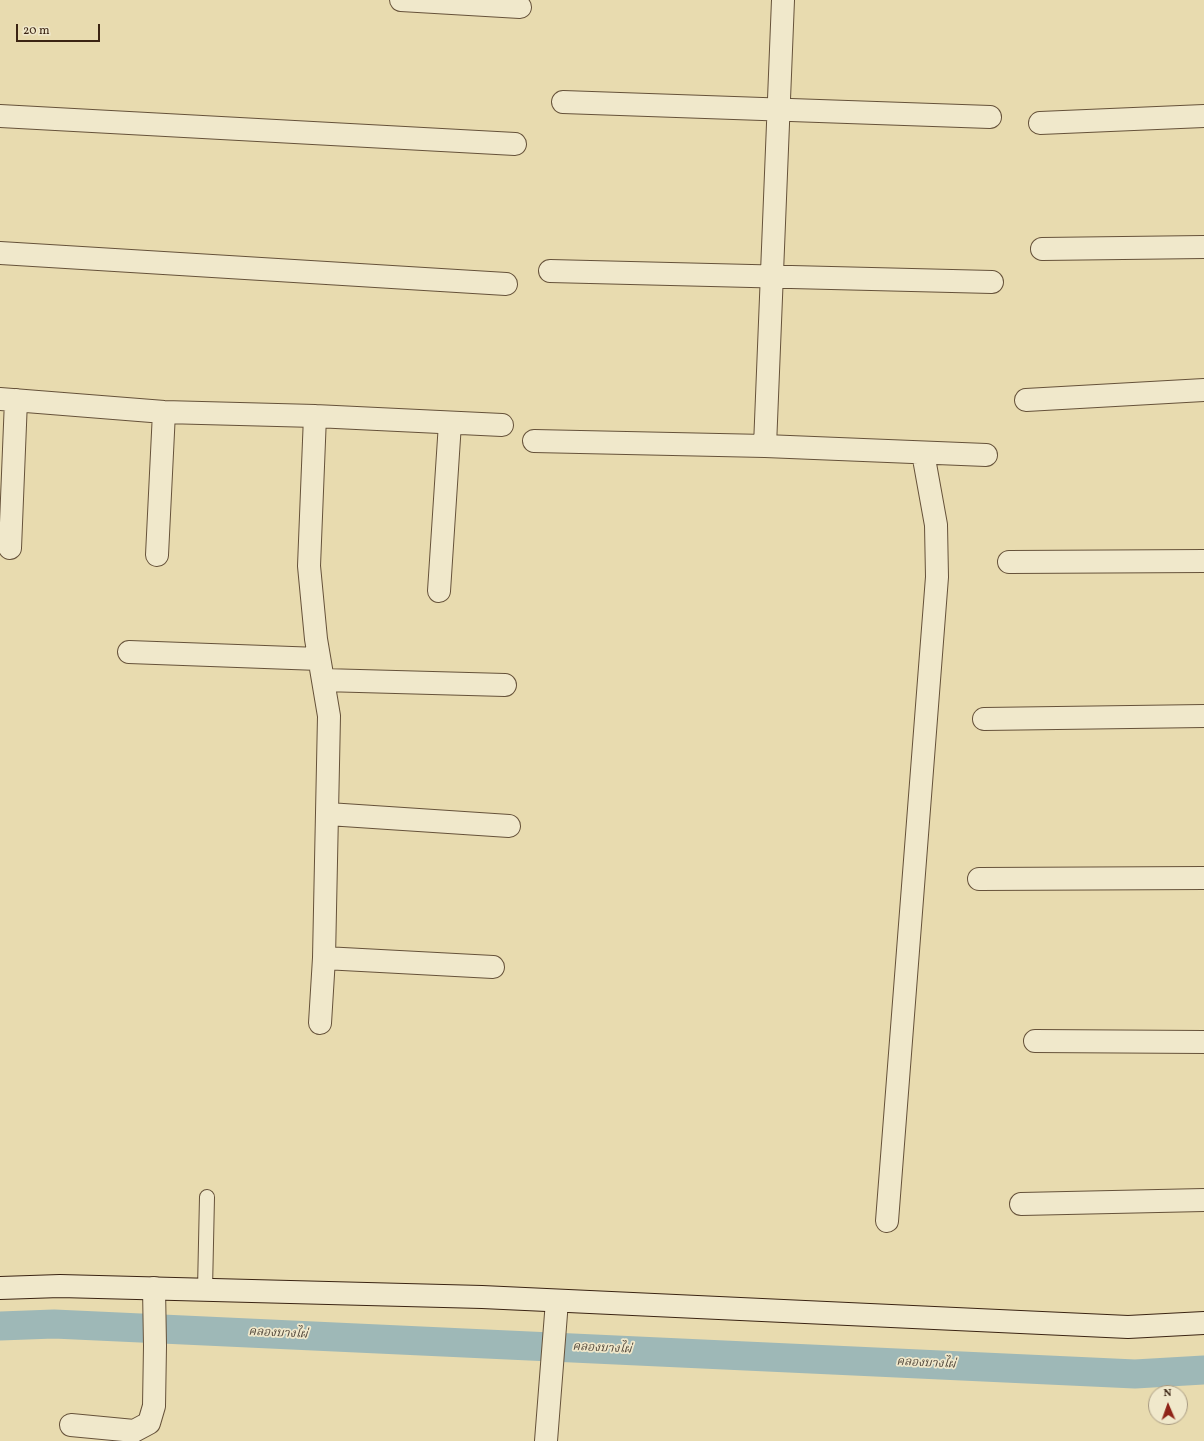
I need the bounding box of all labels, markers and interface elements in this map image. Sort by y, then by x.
scale bar [18,16,102,42]
text: 20 m [23,23,50,39]
water label: คลองบางไผ่ [248,1325,308,1343]
water label: คลองบางไผ่ [572,1340,632,1358]
water label: คลองบางไผ่ [896,1355,956,1373]
north arrow [1148,1385,1188,1425]
text: N [1163,1386,1172,1401]

